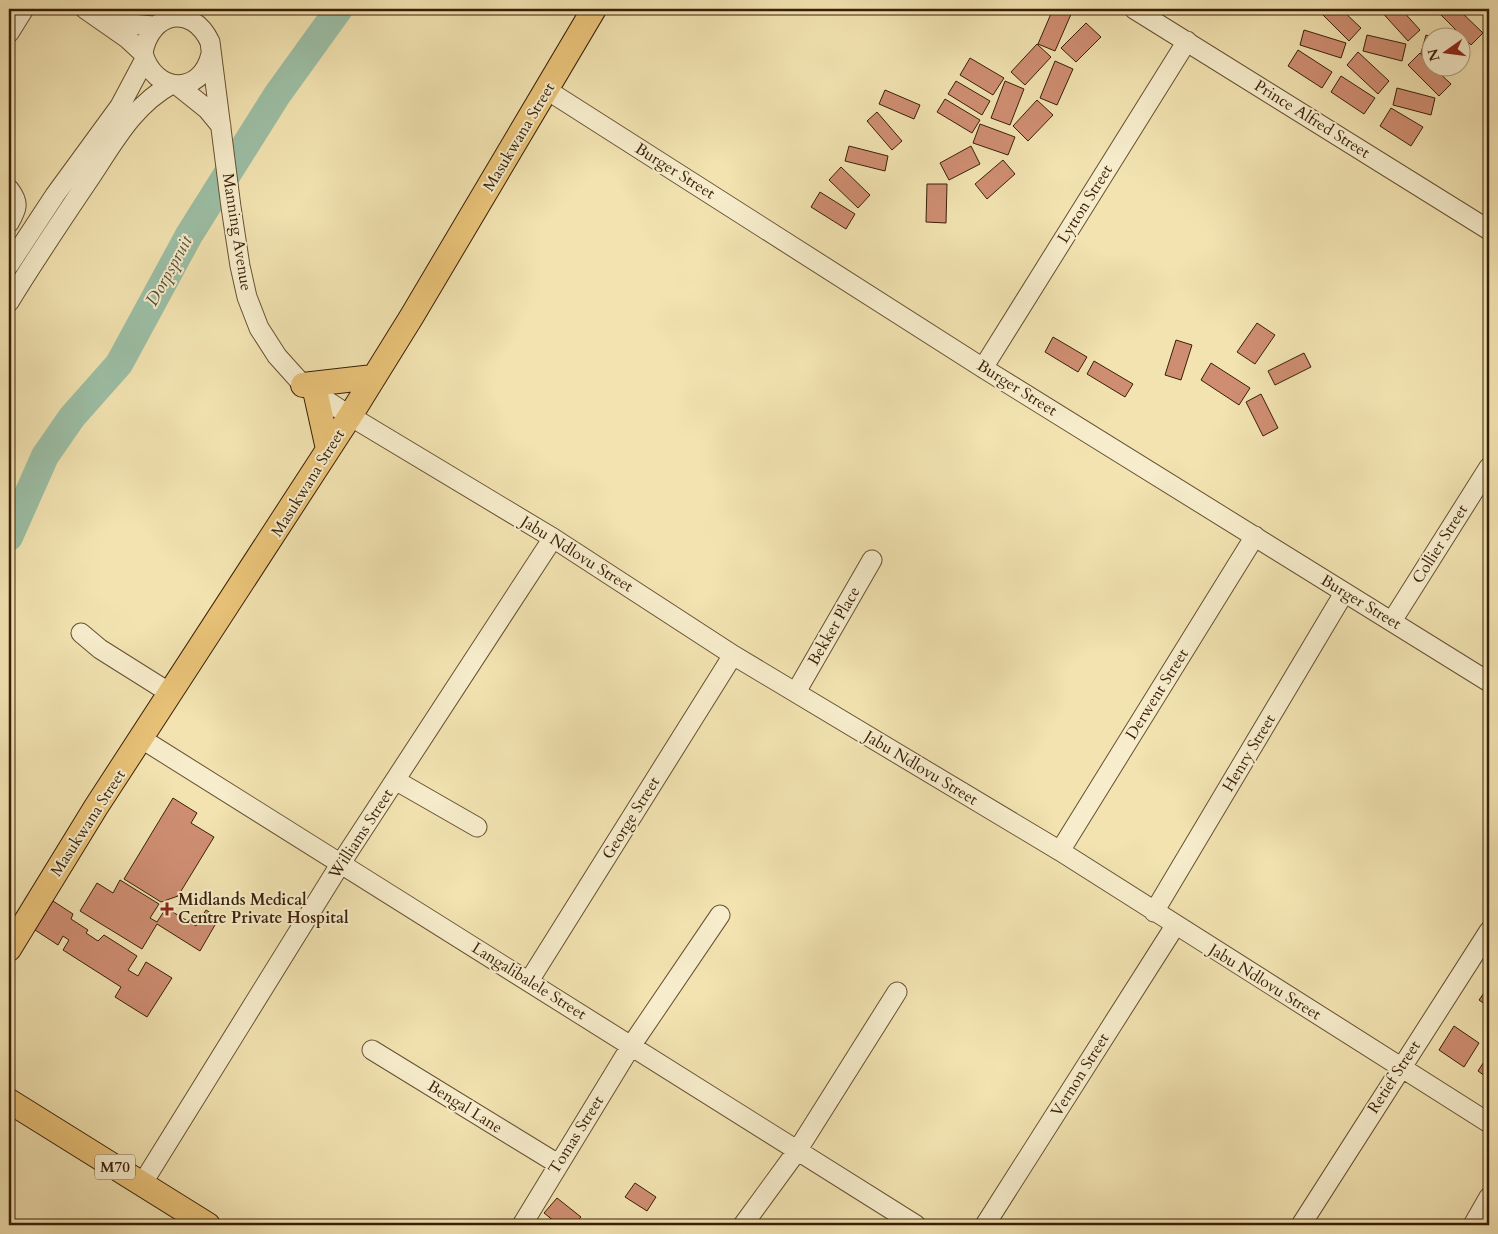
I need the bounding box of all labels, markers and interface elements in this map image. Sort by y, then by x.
north arrow [1420,28,1470,78]
text: N [1423,47,1445,63]
street label: Prince Alfred Street [1250,75,1374,163]
street label: Masukwana Street [478,79,560,195]
street label: Burger Street [631,138,719,204]
street label: Lytton Street [1052,161,1118,247]
street label: Manning Avenue [217,172,257,292]
water label: Dorpspruit [139,231,199,311]
street label: Burger Street [973,355,1061,421]
street label: Masukwana Street [266,425,350,541]
street label: Collier Street [1407,500,1473,588]
street label: Jabu Ndlovu Street [515,510,637,597]
street label: Burger Street [1317,569,1405,635]
street label: Bekker Place [803,583,865,669]
street label: Derwent Street [1120,644,1194,744]
street label: Henry Street [1217,710,1281,796]
street label: Jabu Ndlovu Street [859,724,982,811]
street label: Masukwana Street [45,765,131,881]
street label: George Street [597,773,665,863]
street label: Williams Street [323,785,398,884]
place label: Midlands Medical Centre Private Hospital [178,889,349,929]
marker: Midlands Medical Centre Private Hospital [160,902,174,916]
street label: Langalibalele Street [468,937,590,1025]
street label: Jabu Ndlovu Street [1203,938,1325,1025]
street label: Vernon Street [1046,1029,1114,1121]
street label: Retief Street [1362,1036,1426,1118]
street label: Bengal Lane [423,1075,507,1139]
street label: Tomas Street [543,1091,609,1179]
road number: M70 [95,1154,135,1180]

